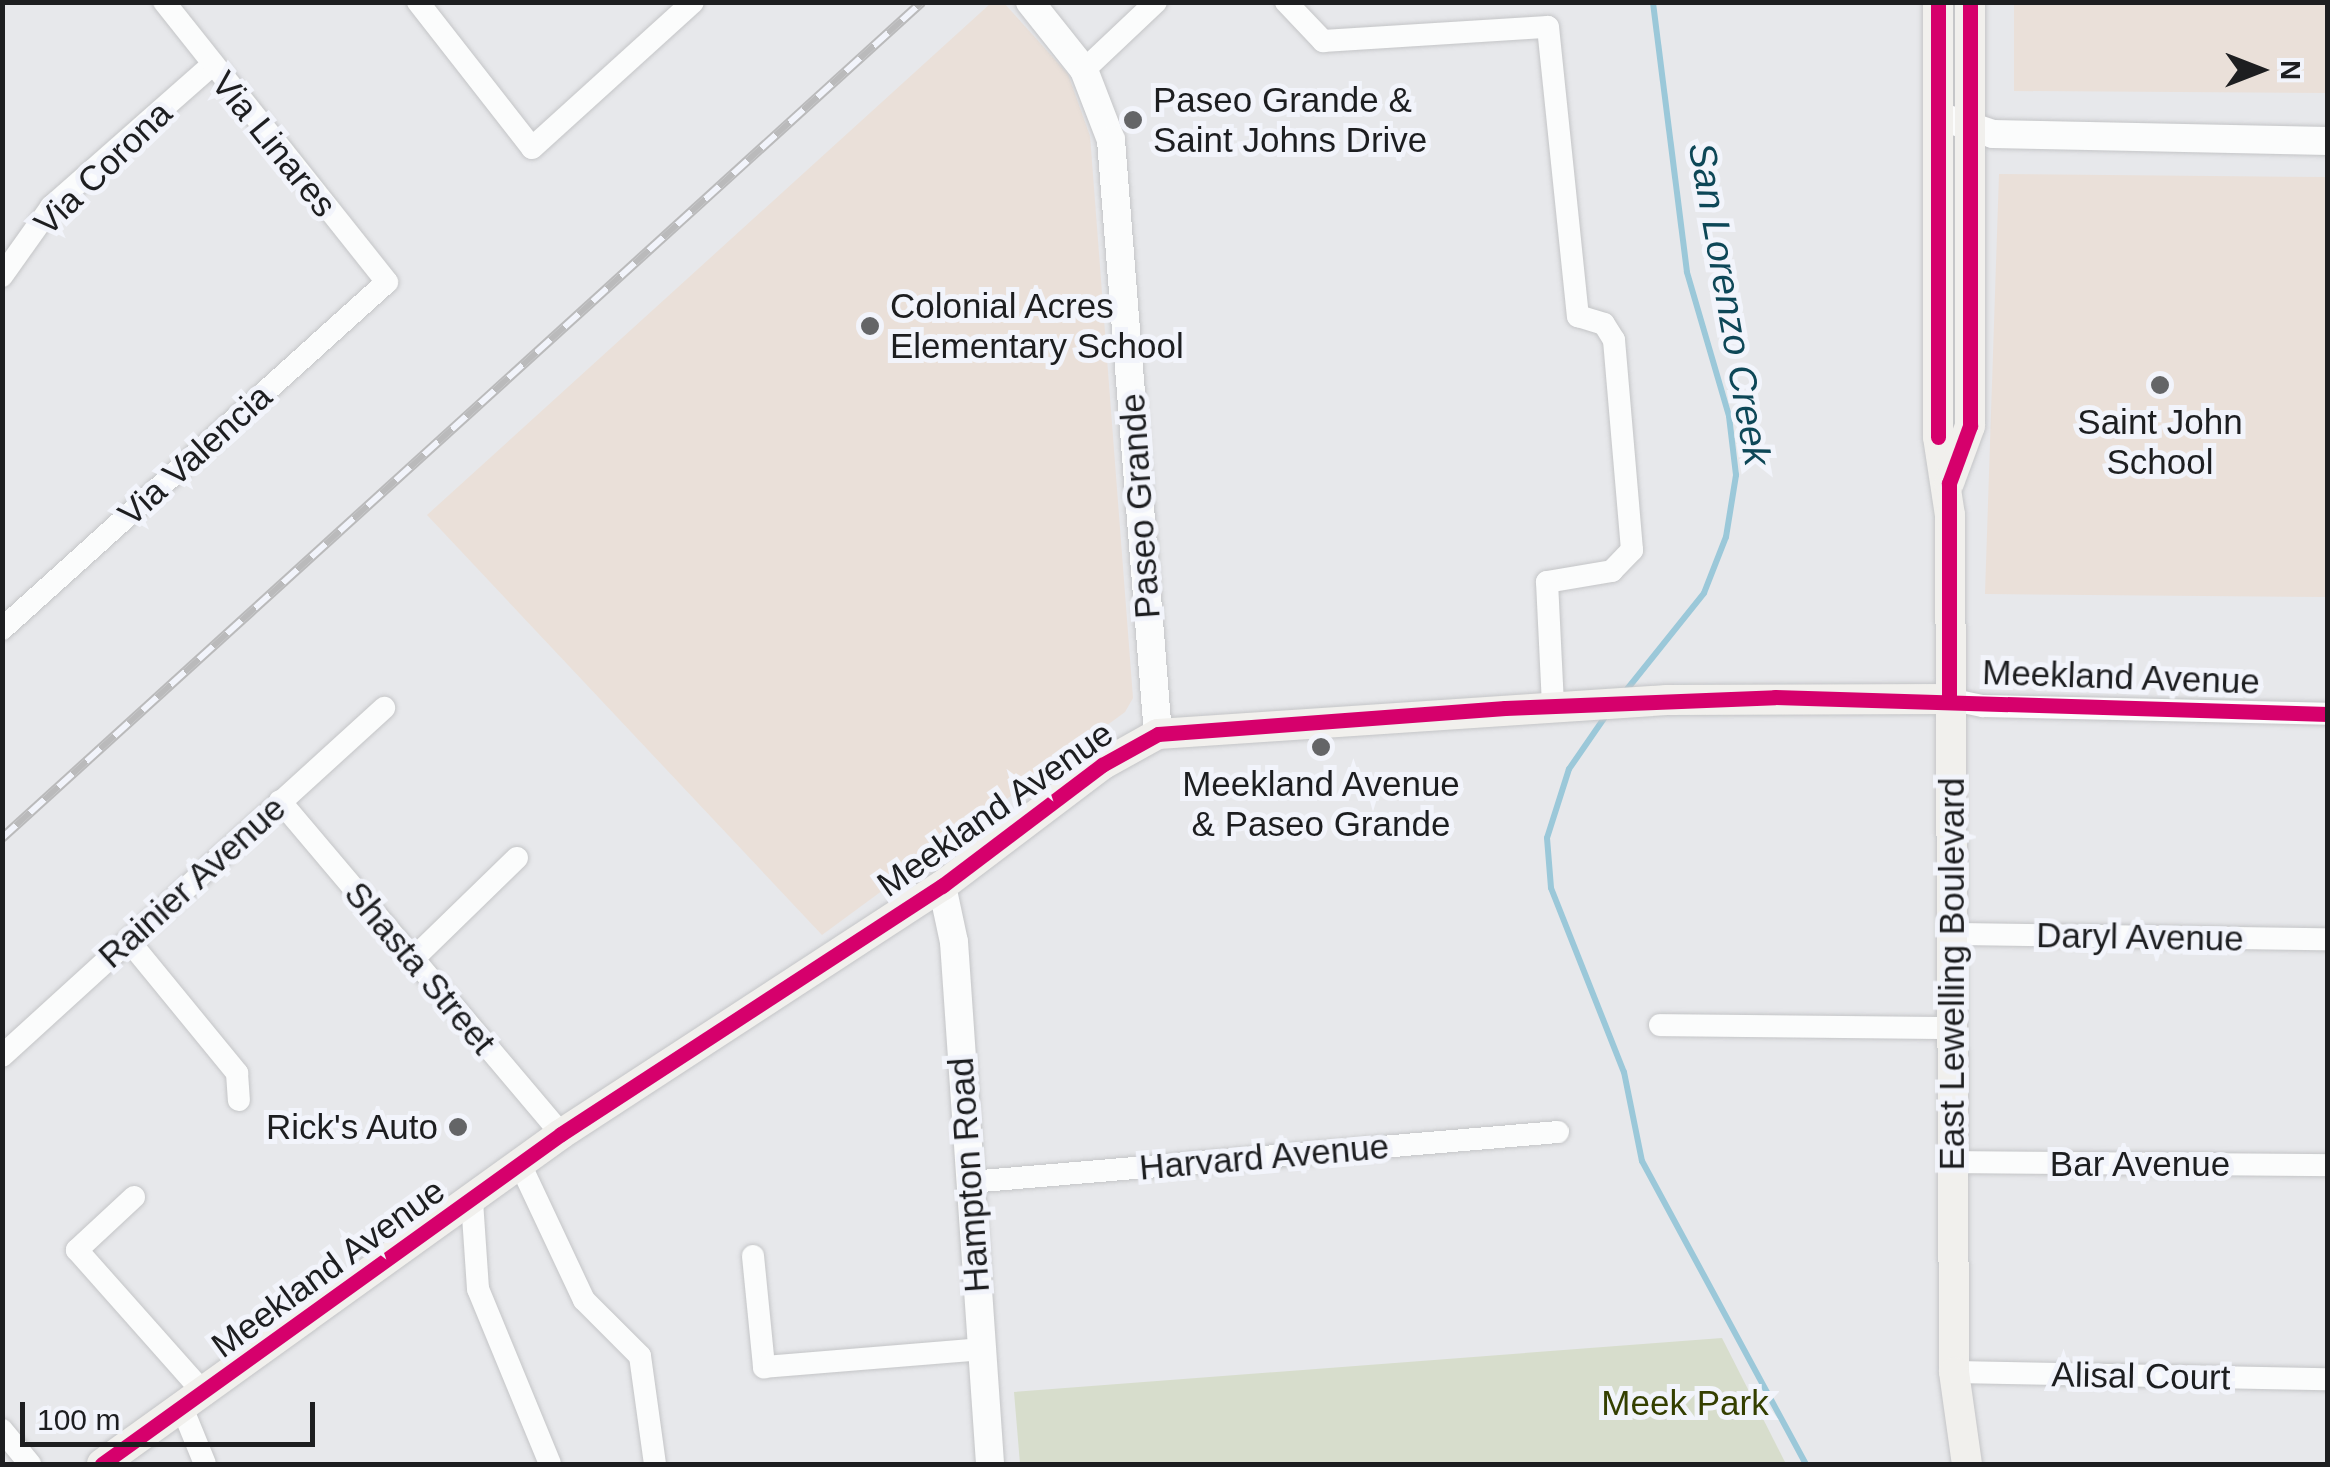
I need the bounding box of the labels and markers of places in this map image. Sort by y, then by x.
place label: Paseo Grande & Saint Johns Drive [1153,79,1427,161]
marker: Paseo Grande & Saint Johns Drive [1122,109,1144,131]
place label: Colonial Acres Elementary School [890,285,1184,367]
marker: Colonial Acres Elementary School [859,315,881,337]
marker: Saint John School [2149,374,2171,396]
place label: Saint John School [2077,401,2243,483]
marker: Meekland Avenue & Paseo Grande [1310,736,1332,758]
place label: Meekland Avenue & Paseo Grande [1181,763,1461,845]
place label: Rick's Auto [264,1106,438,1148]
marker: Rick's Auto [447,1116,469,1138]

